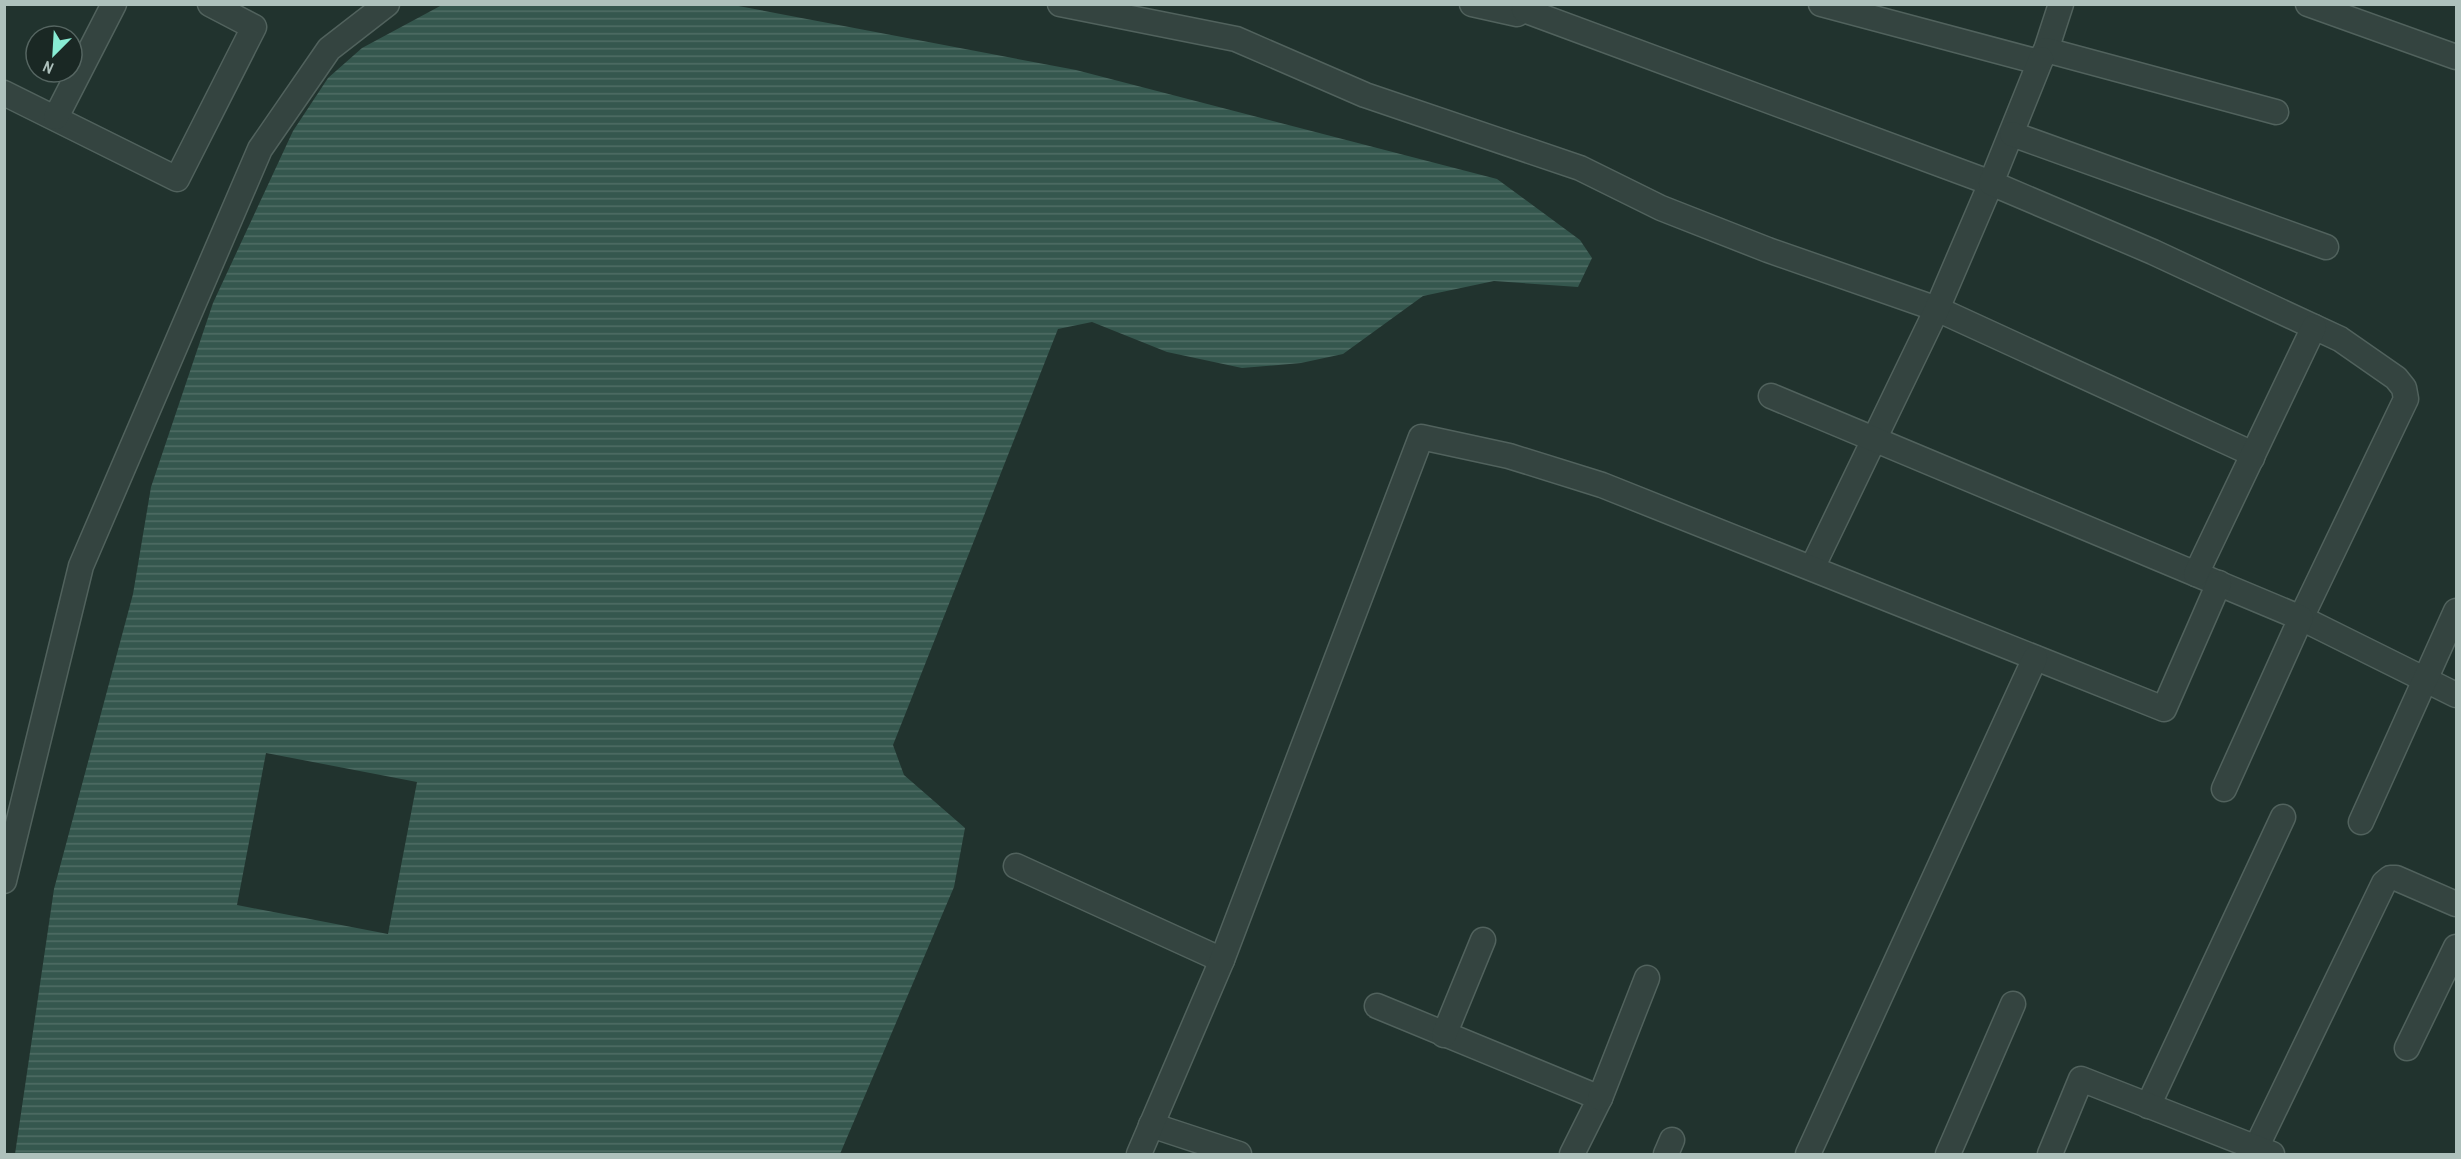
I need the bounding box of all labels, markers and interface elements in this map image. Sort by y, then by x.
north arrow [24,24,84,84]
text: N [39,56,57,80]

